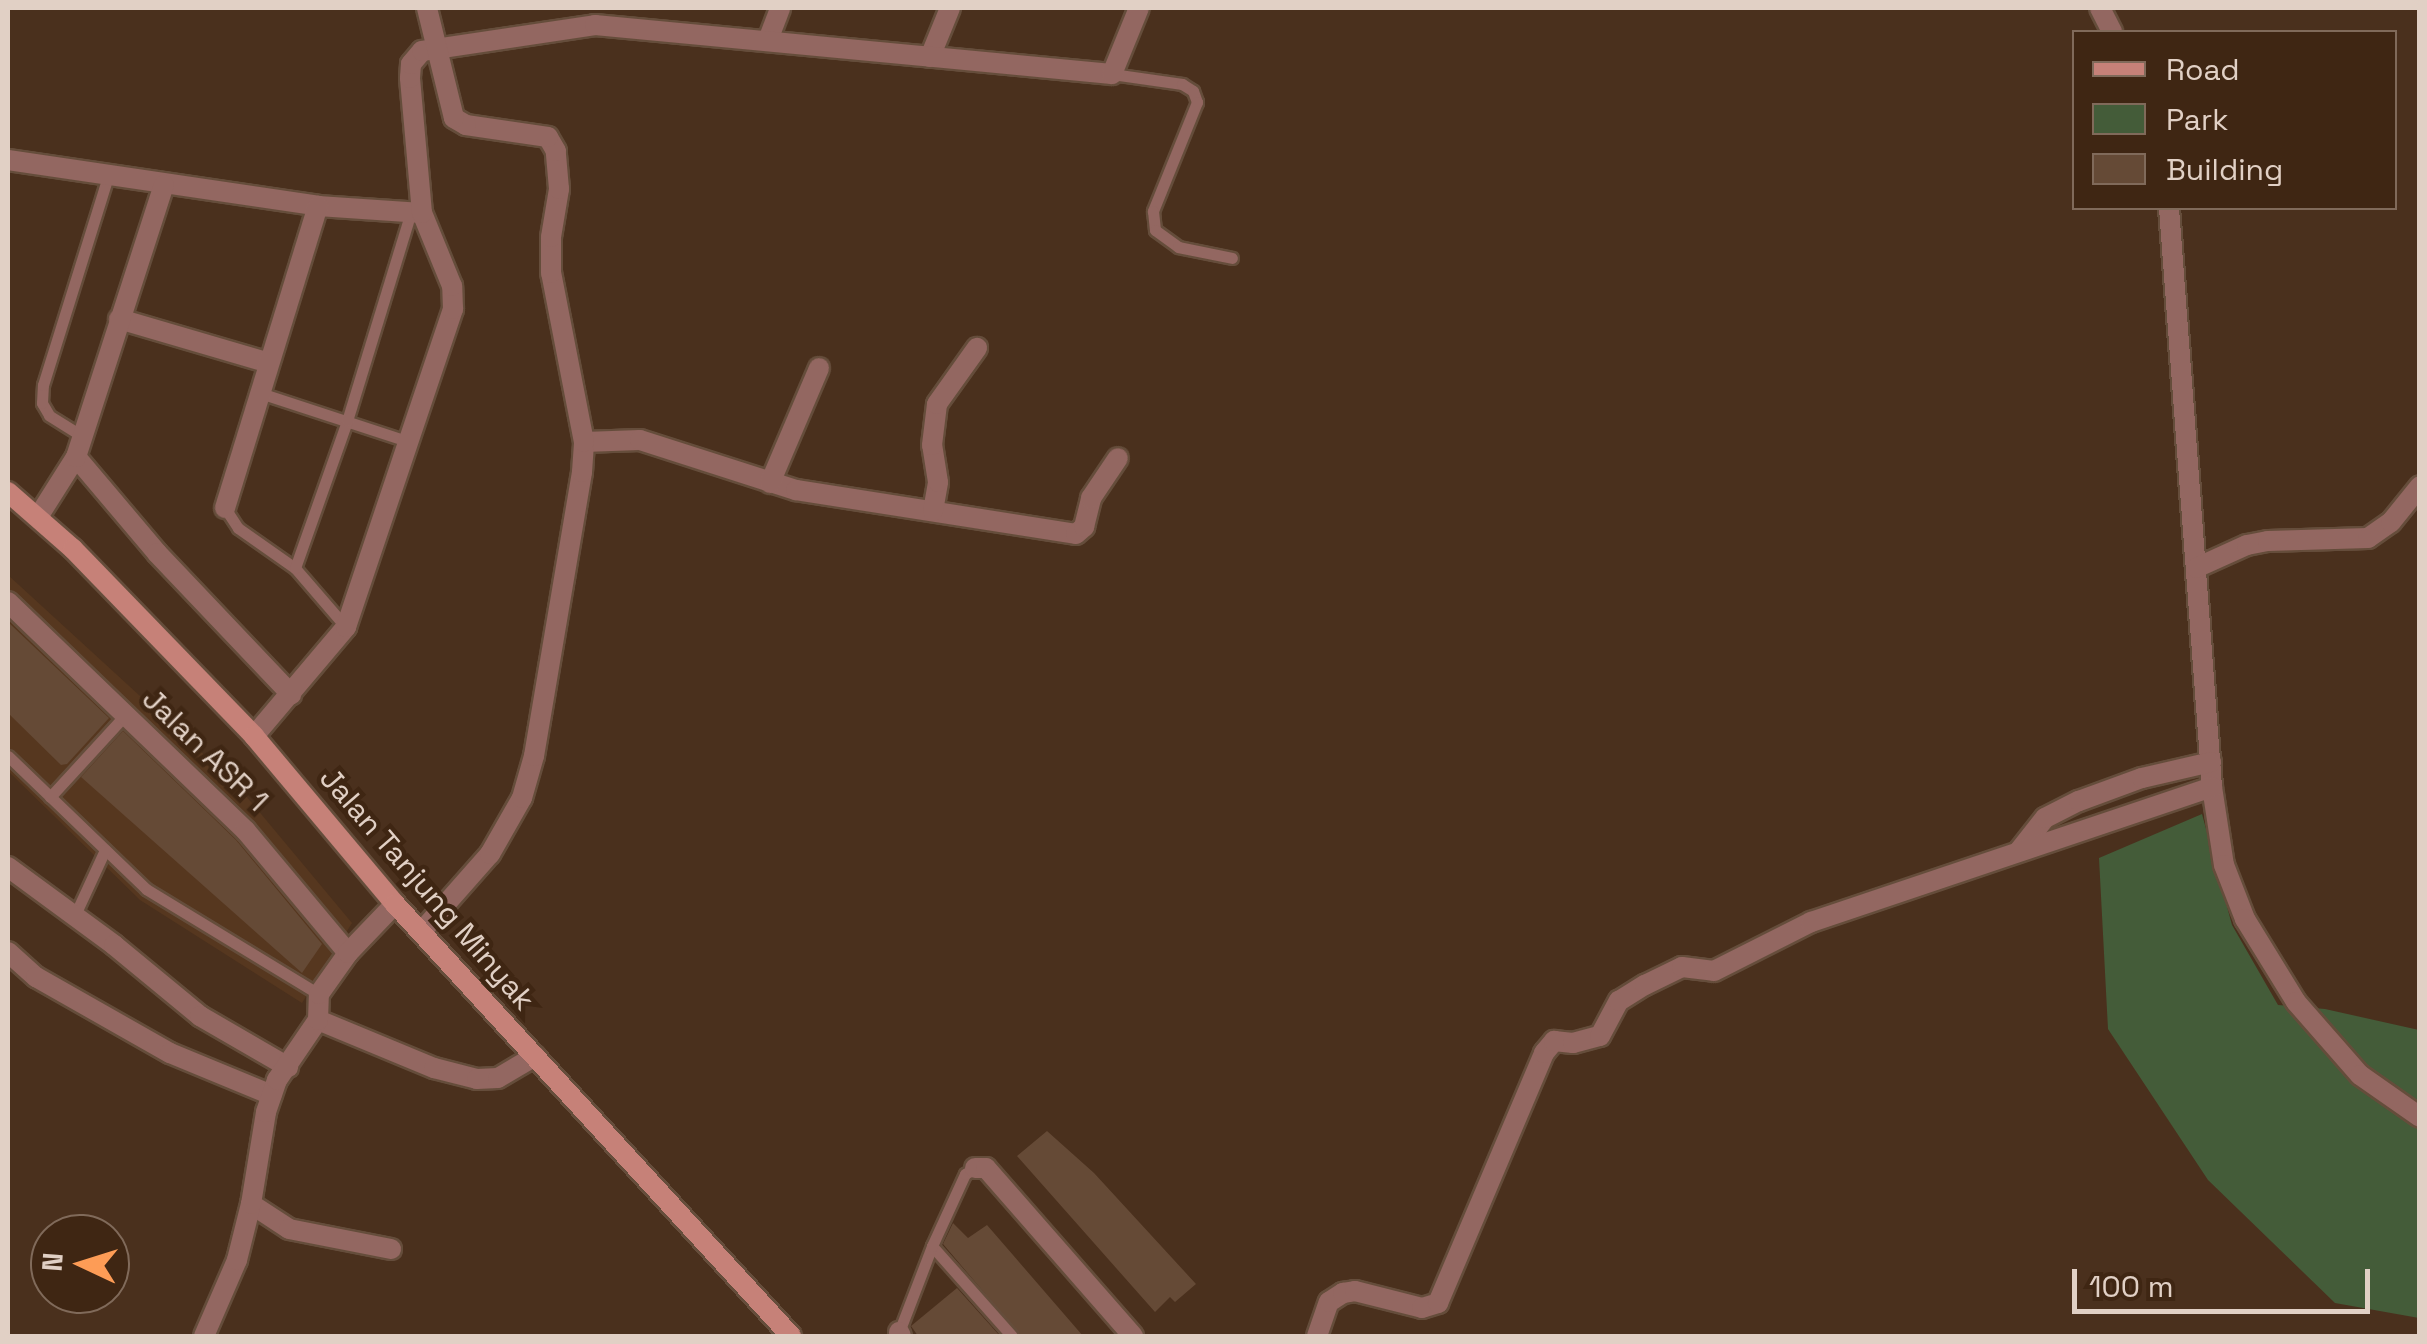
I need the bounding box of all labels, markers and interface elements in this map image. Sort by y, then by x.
legend [2072,30,2397,210]
text: Road [2166,50,2240,89]
text: Park [2166,100,2228,139]
text: Building [2166,150,2283,189]
street label: Jalan ASR 1 [134,681,276,819]
street label: Jalan Tanjung Minyak [312,760,542,1018]
north arrow [30,1214,130,1314]
scale bar [2077,1249,2374,1311]
text: N [33,1251,71,1273]
text: 100 m [2089,1267,2174,1306]

